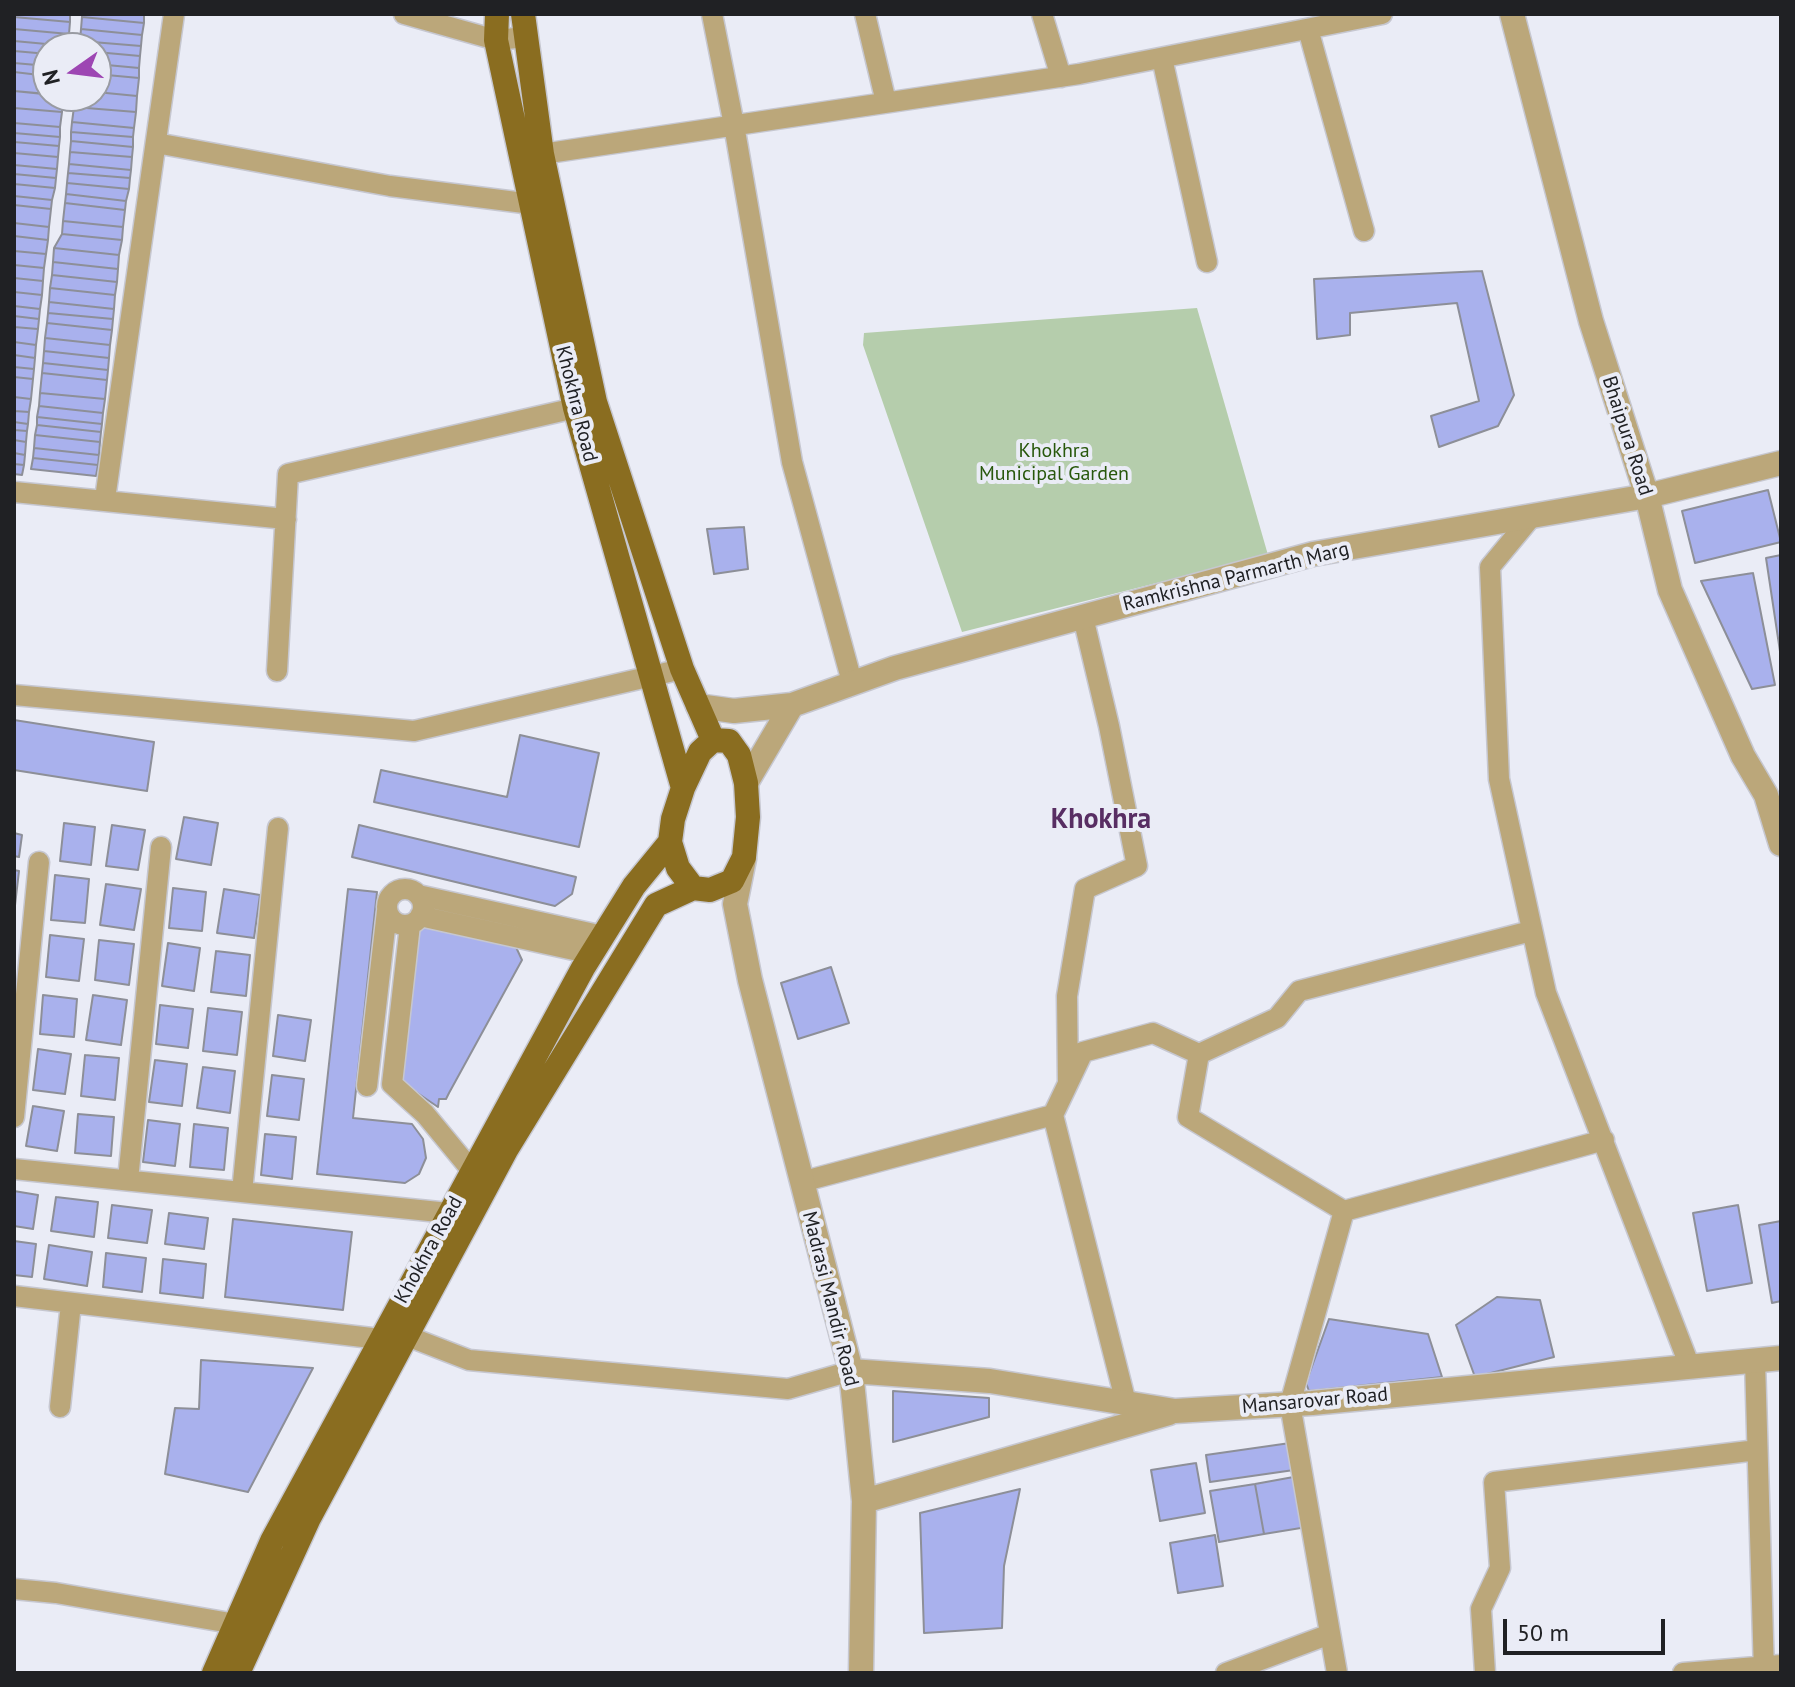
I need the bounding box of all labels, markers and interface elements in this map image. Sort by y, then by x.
north arrow [32,32,112,112]
text: N [35,67,66,88]
street label: Khokhra Road [550,343,602,465]
street label: Bhaipura Road [1596,373,1658,499]
park label: Khokhra Municipal Garden [979,439,1129,486]
street label: Ramkrishna Parmarth Marg [1120,537,1352,617]
district label: Khokhra [1051,803,1151,837]
street label: Khokhra Road [390,1192,468,1308]
street label: Madrasi Mandir Road [797,1209,863,1389]
street label: Mansarovar Road [1241,1383,1389,1419]
scale bar [1507,1603,1669,1653]
text: 50 m [1517,1617,1569,1648]

